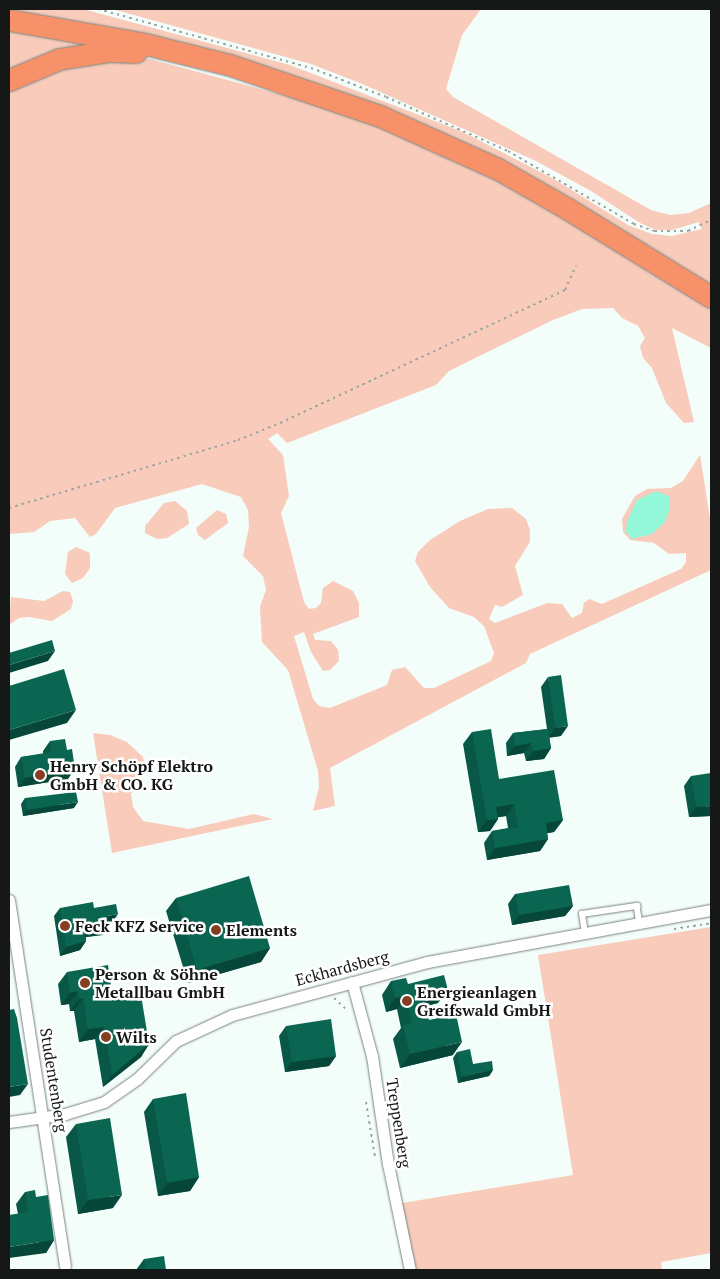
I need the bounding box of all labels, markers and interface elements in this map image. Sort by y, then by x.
place label: Henry Schöpf Elektro GmbH & CO. KG [50,756,213,794]
marker: Henry Schöpf Elektro GmbH & CO. KG [34,769,46,781]
place label: Feck KFZ Service [75,916,204,936]
marker: Feck KFZ Service [59,920,71,932]
place label: Elements [226,920,297,940]
marker: Elements [210,924,222,936]
street label: Eckhardsberg [293,946,391,990]
place label: Person & Söhne Metallbau GmbH [95,964,225,1002]
marker: Person & Söhne Metallbau GmbH [79,977,91,989]
place label: Energieanlagen Greifswald GmbH [417,982,551,1020]
marker: Energieanlagen Greifswald GmbH [401,995,413,1007]
street label: Studentenberg [36,1027,72,1133]
place label: Wilts [116,1027,157,1047]
marker: Wilts [100,1031,112,1043]
street label: Treppenberg [382,1077,416,1169]

